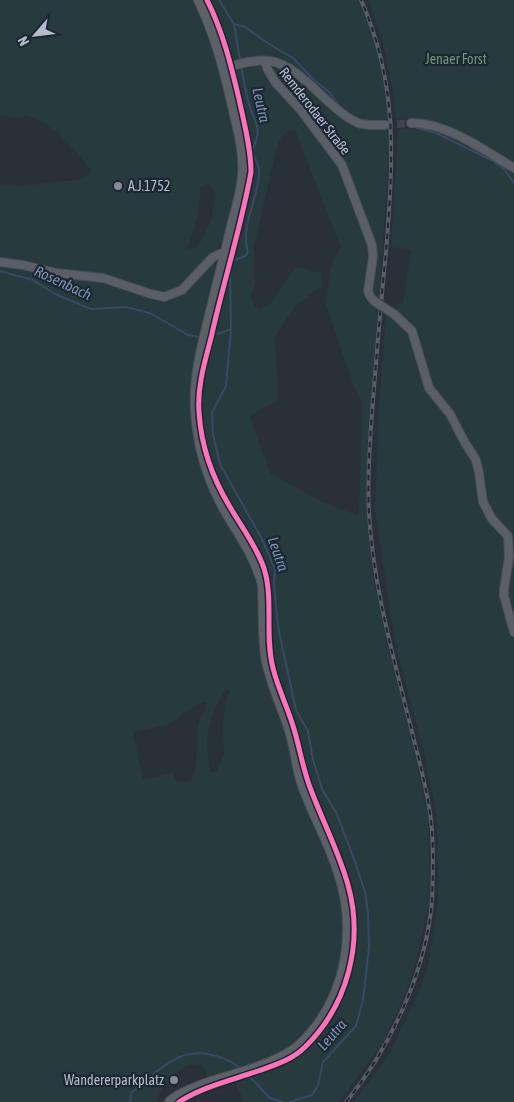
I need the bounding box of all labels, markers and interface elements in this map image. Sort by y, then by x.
north arrow [10,10,60,60]
text: N [15,34,33,49]
park label: Jenaer Forst [425,51,487,67]
street label: Remderodaer Straße [276,64,354,158]
water label: Leutra [249,86,274,124]
place label: A.J.1752 [128,178,170,194]
marker: A.J.1752 [112,180,124,192]
water label: Rosenbach [32,262,94,303]
water label: Leutra [265,534,292,573]
water label: Leutra [314,1016,350,1054]
place label: Wandererparkplatz [64,1072,164,1088]
marker: Wandererparkplatz [168,1074,180,1086]

